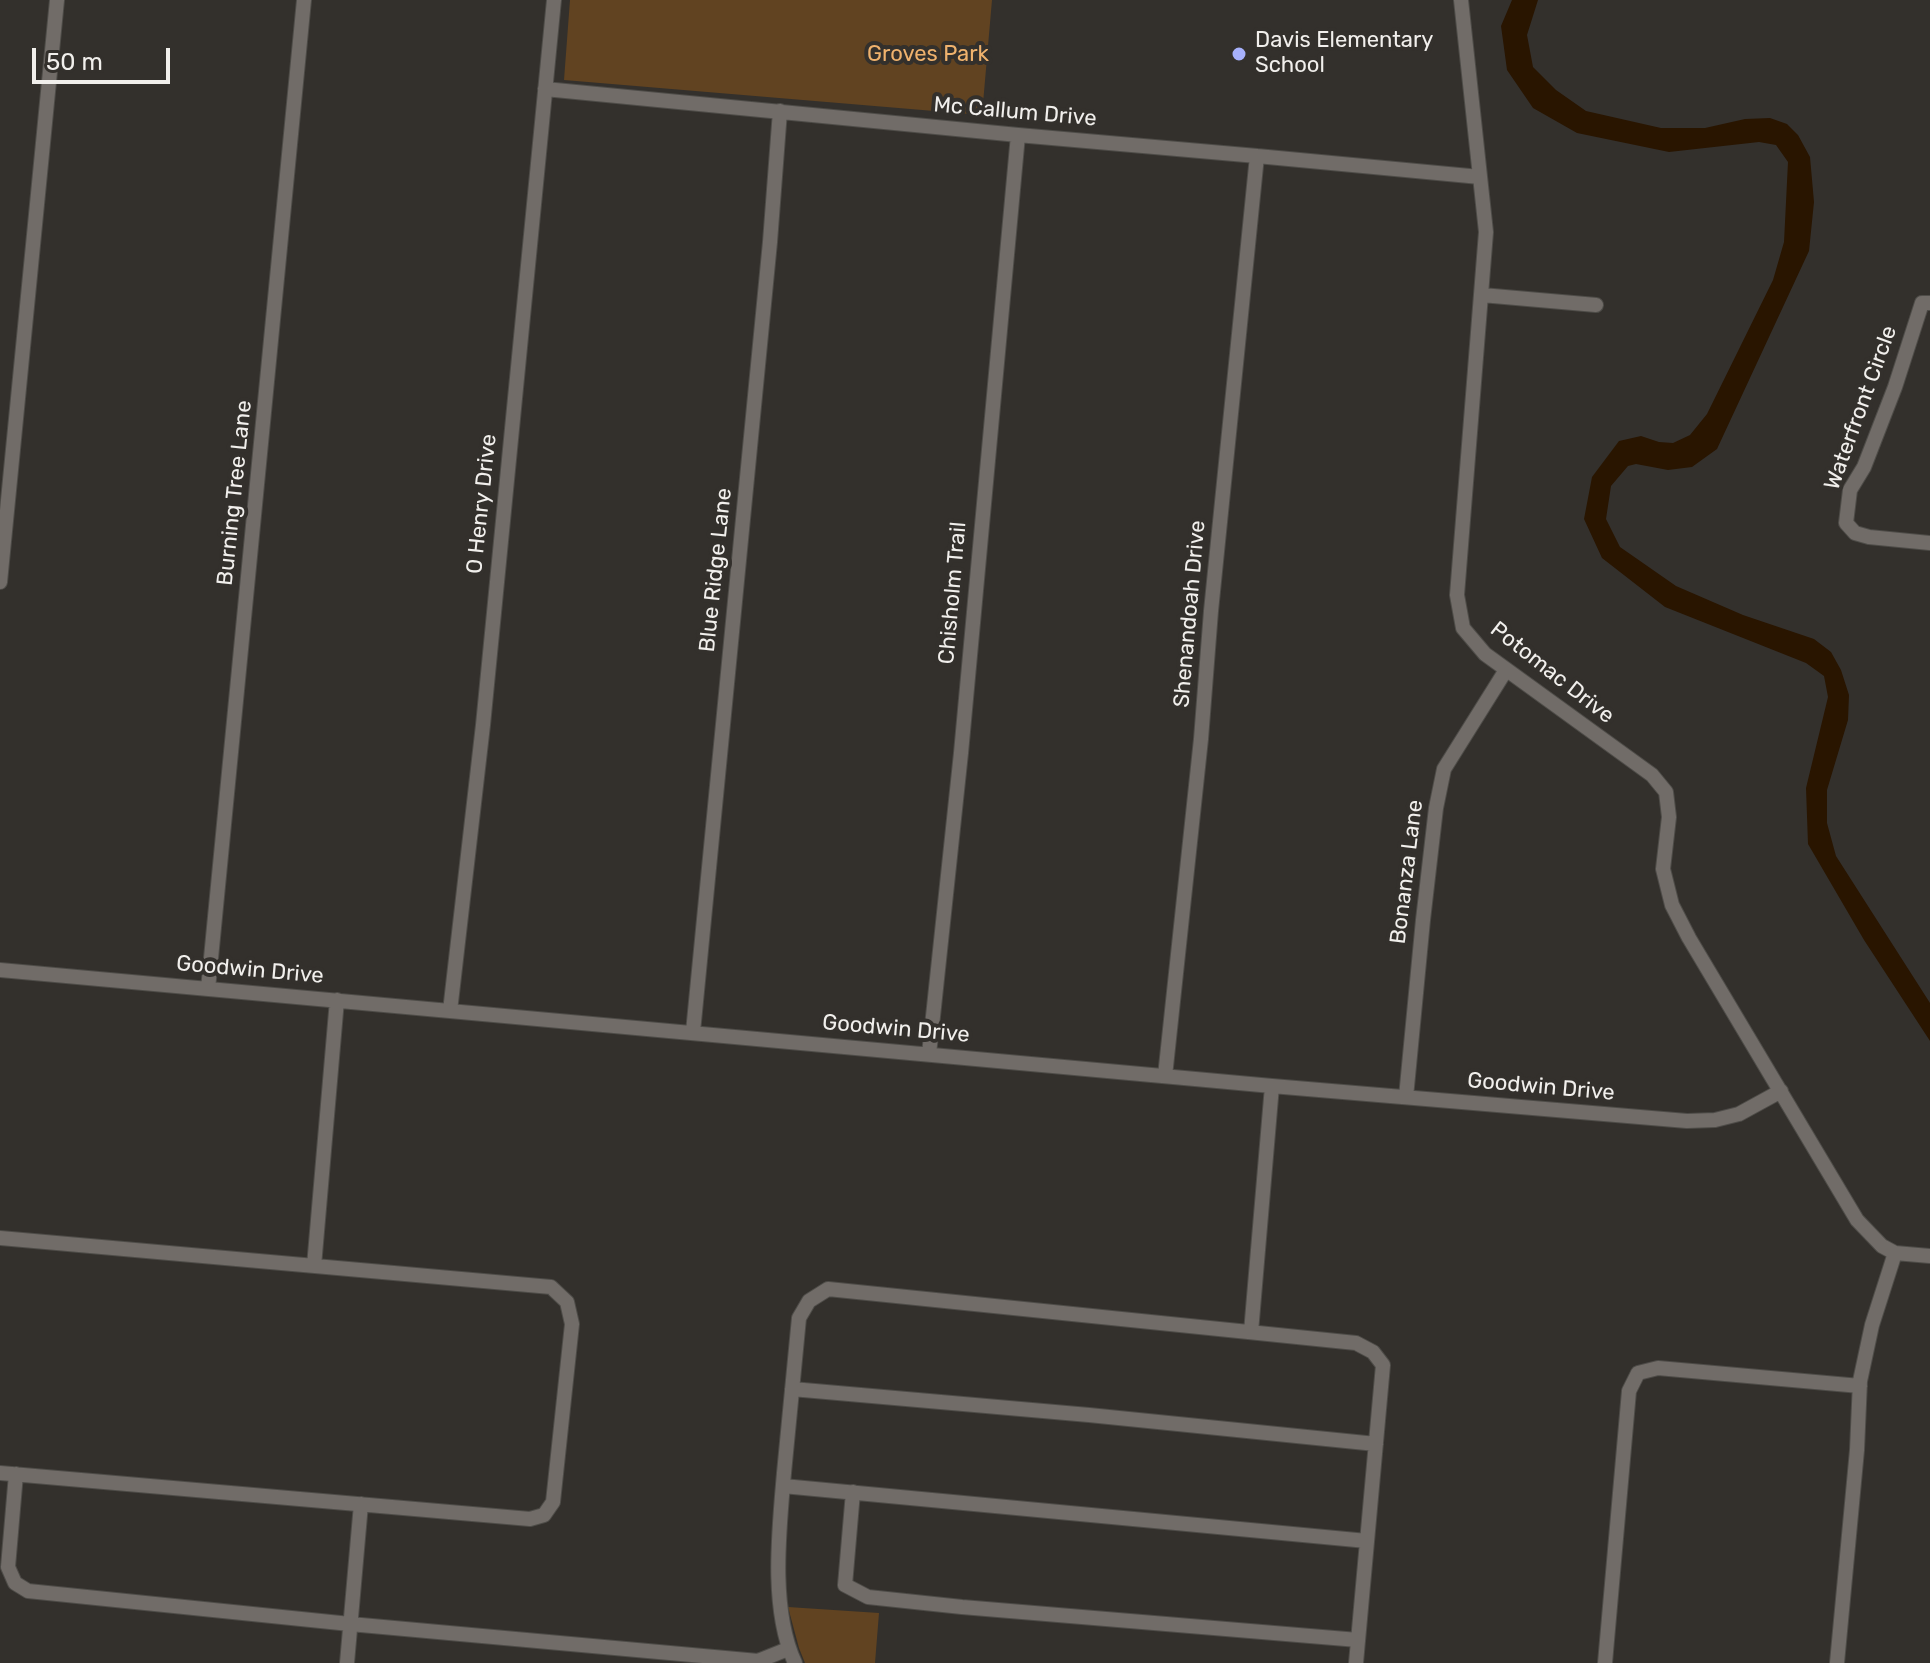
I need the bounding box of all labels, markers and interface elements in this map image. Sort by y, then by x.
place label: Davis Elementary School [1255,28,1434,80]
scale bar [36,32,174,82]
park label: Groves Park [867,42,989,68]
marker: Davis Elementary School [1230,45,1248,63]
text: 50 m [46,48,103,76]
street label: Mc Callum Drive [932,92,1098,132]
street label: Waterfront Circle [1819,322,1903,494]
street label: Burning Tree Lane [212,399,258,587]
street label: O Henry Drive [462,433,502,575]
street label: Blue Ridge Lane [694,487,738,653]
street label: Shenandoah Drive [1169,519,1211,709]
street label: Chisholm Trail [934,521,972,665]
street label: Potomac Drive [1485,616,1619,730]
street label: Bonanza Lane [1385,798,1429,946]
street label: Goodwin Drive [175,950,325,990]
street label: Goodwin Drive [821,1009,971,1049]
street label: Goodwin Drive [1466,1067,1616,1107]

